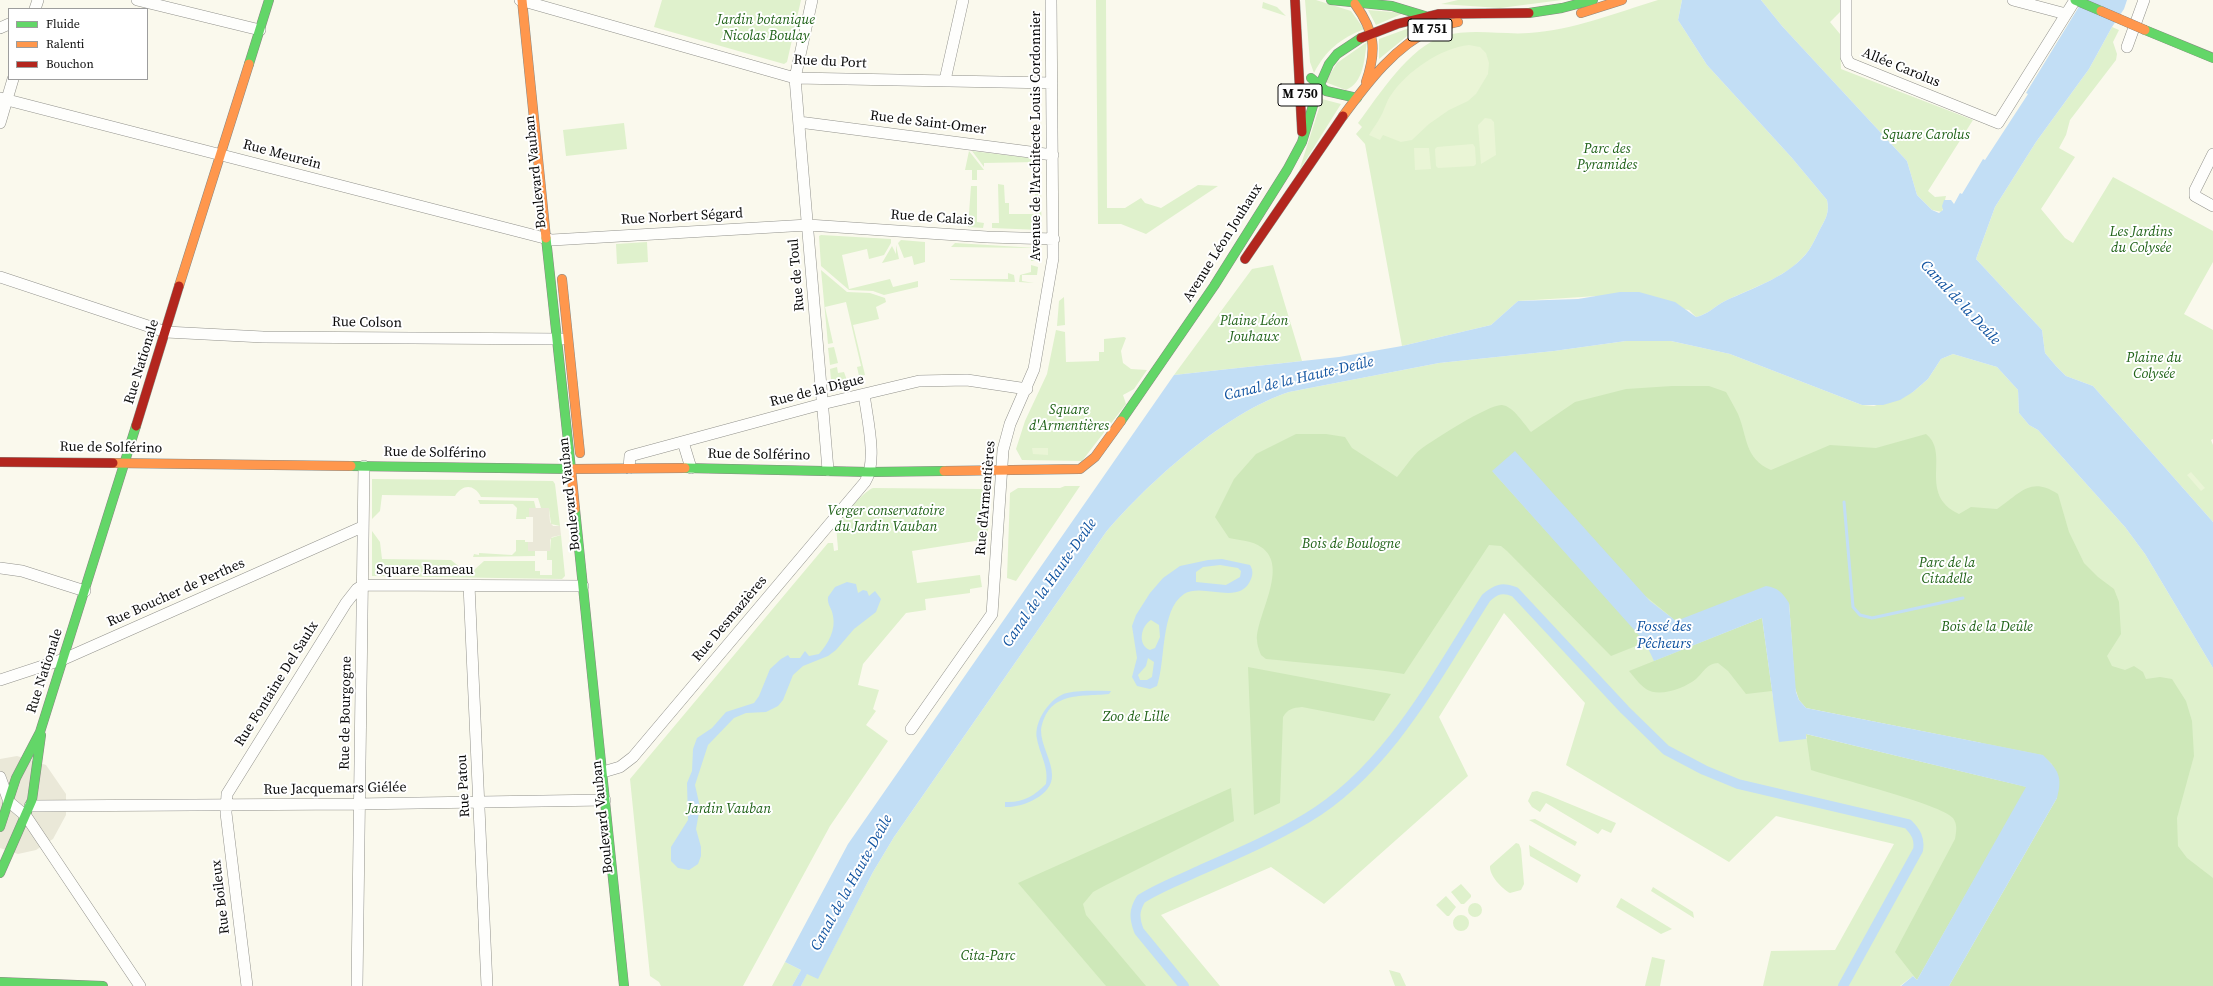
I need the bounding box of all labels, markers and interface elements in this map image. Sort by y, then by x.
legend [8,8,148,80]
street label: Avenue de l'Architecte Louis Cordonnier [1028,11,1044,261]
park label: Jardin botanique Nicolas Boulay [717,12,815,44]
text: Fluide [46,16,80,32]
road number: M 751 [1408,19,1452,41]
text: Ralenti [46,36,84,52]
street label: Allée Carolus [1860,45,1942,91]
street label: Rue du Port [793,52,867,72]
text: Bouchon [46,56,94,72]
road number: M 750 [1278,84,1322,106]
street label: Rue de Saint-Omer [869,108,987,138]
street label: Boulevard Vauban [522,115,550,229]
park label: Square Carolus [1882,127,1970,143]
street label: Rue Meurein [241,136,323,174]
park label: Parc des Pyramides [1577,141,1637,174]
street label: Avenue Léon Jouhaux [1180,181,1266,305]
street label: Rue Norbert Ségard [621,205,743,229]
street label: Rue de Calais [890,207,974,229]
park label: Les Jardins du Colysée [2109,224,2173,256]
street label: Rue de Toul [785,238,809,312]
water label: Canal de la Deûle [1916,257,2004,349]
park label: Plaine Léon Jouhaux [1220,313,1288,346]
street label: Rue Colson [332,314,402,332]
street label: Rue Nationale [121,317,163,407]
park label: Plaine du Colysée [2126,350,2182,382]
water label: Canal de la Haute-Deûle [1223,353,1375,405]
street label: Rue de la Digue [768,371,866,411]
park label: Square d'Armentières [1029,402,1109,434]
street label: Boulevard Vauban [556,437,584,551]
street label: Rue de Solférino [59,439,163,457]
street label: Rue d'Armentières [973,440,999,556]
street label: Rue de Solférino [383,444,487,462]
street label: Rue de Solférino [707,446,811,464]
park label: Verger conservatoire du Jardin Vauban [827,503,945,536]
water label: Canal de la Haute-Deûle [999,515,1101,651]
park label: Bois de Boulogne [1302,536,1400,552]
street label: Rue Boucher de Perthes [105,555,247,631]
park label: Parc de la Citadelle [1919,555,1975,588]
street label: Square Rameau [376,562,474,578]
street label: Rue Desmazières [689,573,771,665]
street label: Rue Fontaine Del Saulx [232,618,322,750]
water label: Fossé des Pêcheurs [1637,618,1691,653]
park label: Bois de la Deûle [1941,619,2033,635]
street label: Rue Nationale [23,627,67,715]
street label: Rue de Bourgogne [337,656,355,770]
park label: Zoo de Lille [1103,709,1169,725]
street label: Rue Patou [454,754,474,818]
street label: Boulevard Vauban [589,760,617,874]
street label: Rue Jacquemars Giélée [263,779,407,799]
park label: Jardin Vauban [687,801,771,817]
water label: Canal de la Haute-Deûle [807,812,897,954]
street label: Rue Boileux [208,859,234,935]
park label: Cita-Parc [961,948,1015,964]

